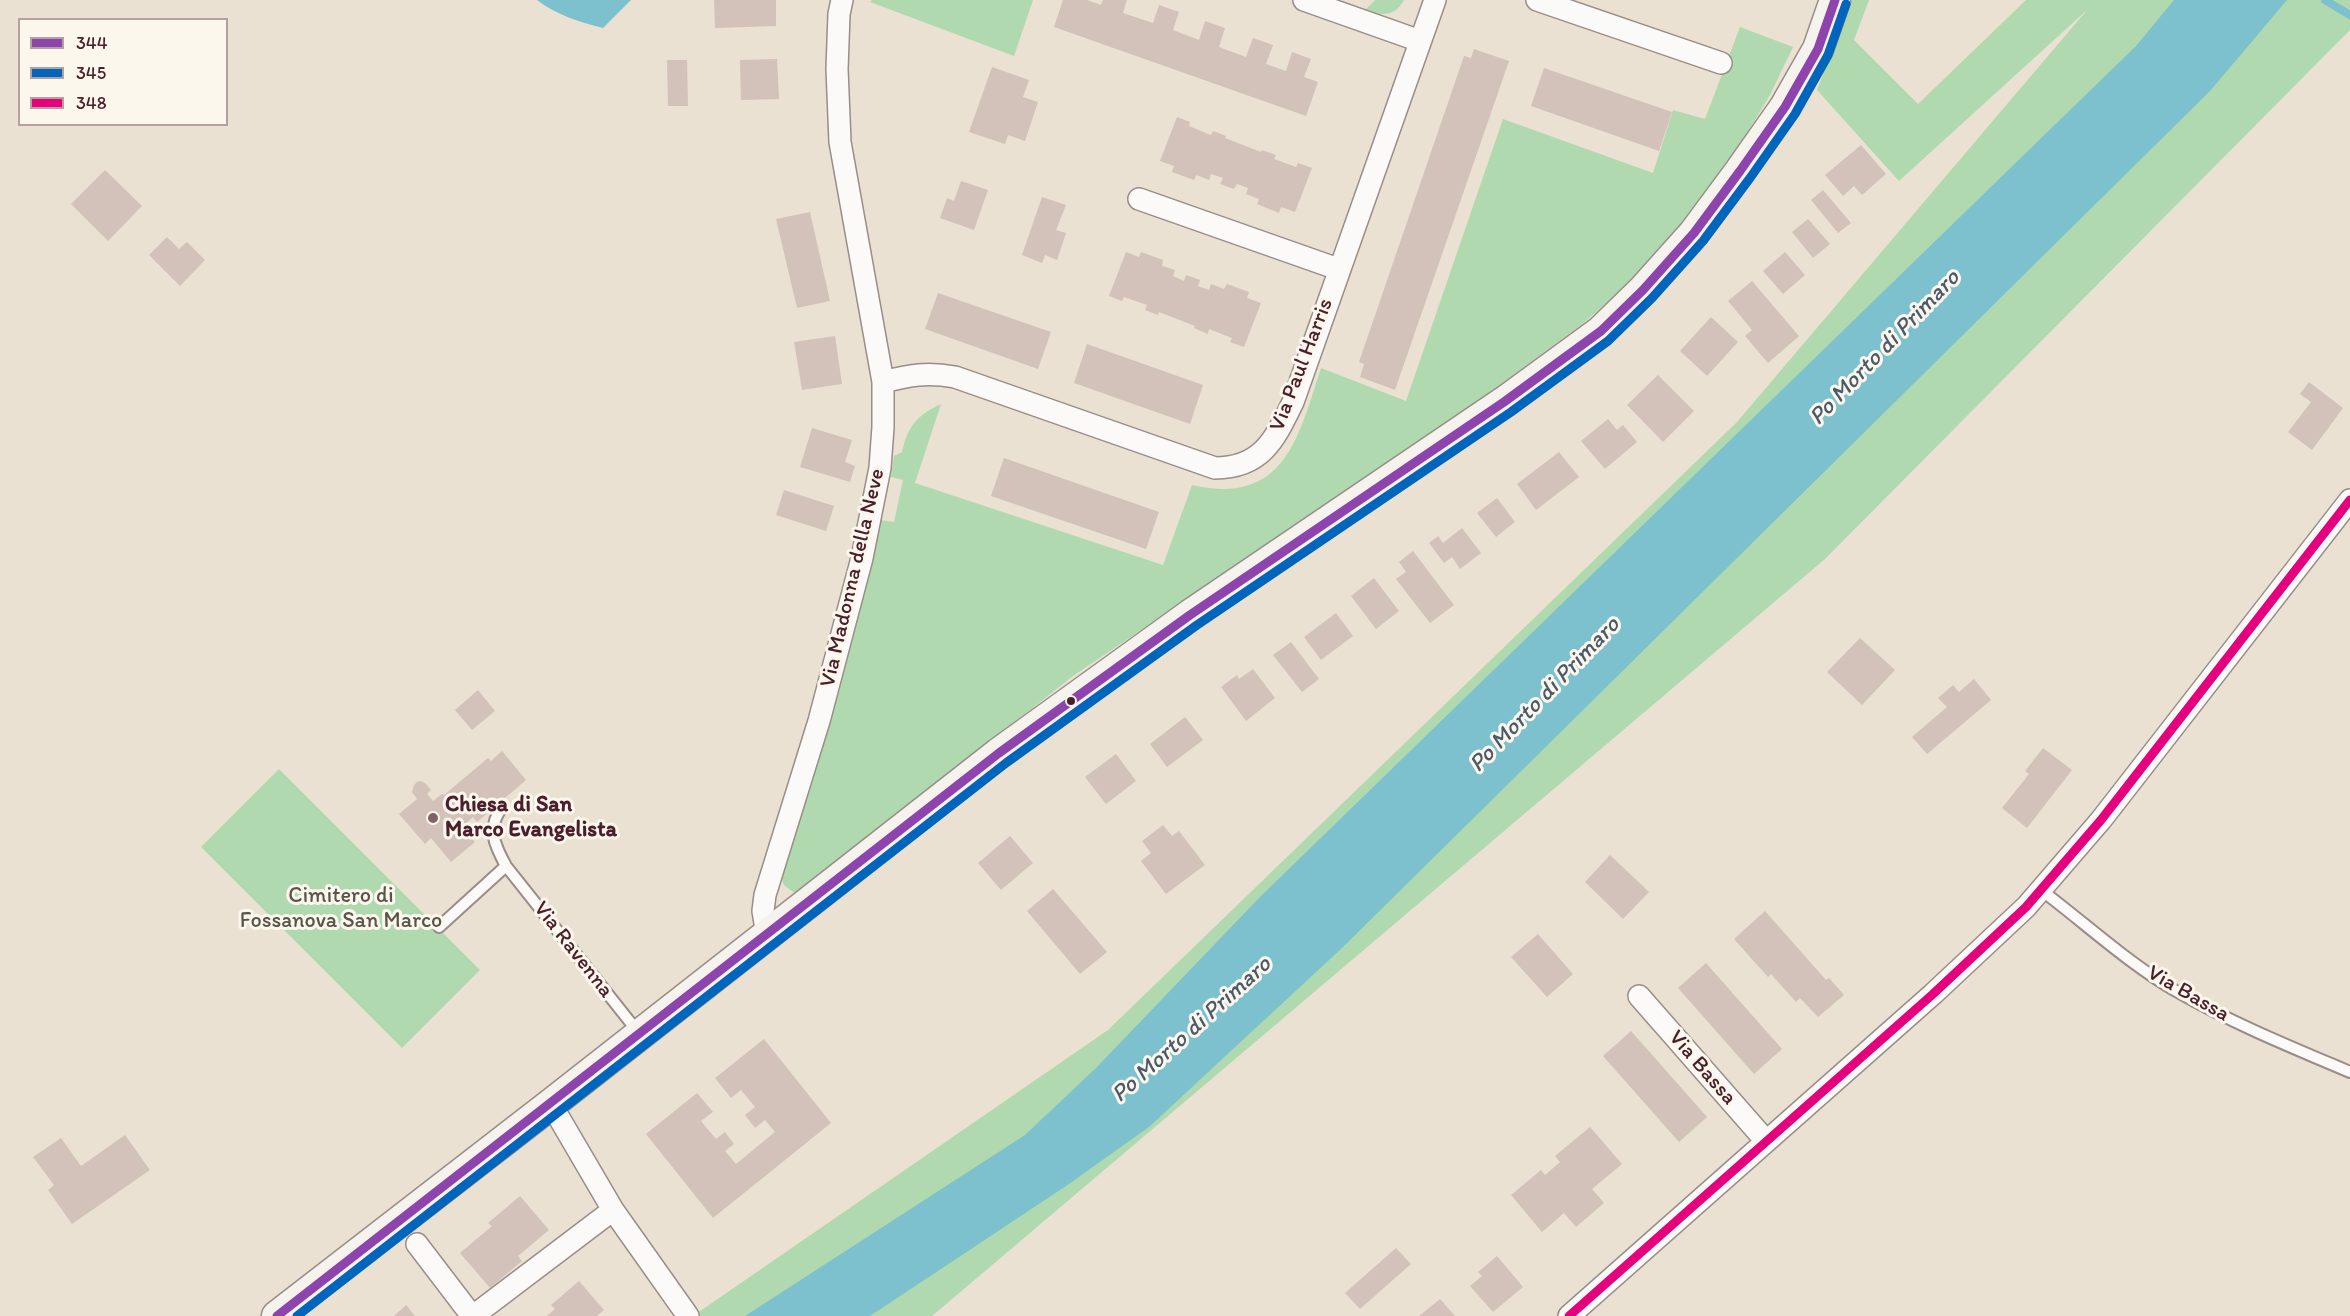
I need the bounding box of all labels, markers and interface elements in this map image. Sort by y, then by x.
legend [18,18,228,126]
text: 344 [76,32,107,54]
text: 345 [76,62,106,84]
text: 348 [76,92,107,114]
water label: Po Morto di Primaro [1803,264,1967,432]
street label: Via Paul Harris [1265,295,1339,435]
street label: Via Madonna della Neve [815,466,891,690]
water label: Po Morto di Primaro [1463,611,1627,779]
unlabelled marker [1065,695,1077,707]
place label: Chiesa di San Marco Evangelista [445,792,617,843]
marker: Chiesa di San Marco Evangelista [426,811,440,825]
park label: Cimitero di Fossanova San Marco [240,883,442,934]
street label: Via Ravenna [527,896,619,1004]
water label: Po Morto di Primaro [1106,951,1278,1109]
street label: Via Bassa [2142,960,2234,1028]
street label: Via Bassa [1662,1025,1742,1111]

